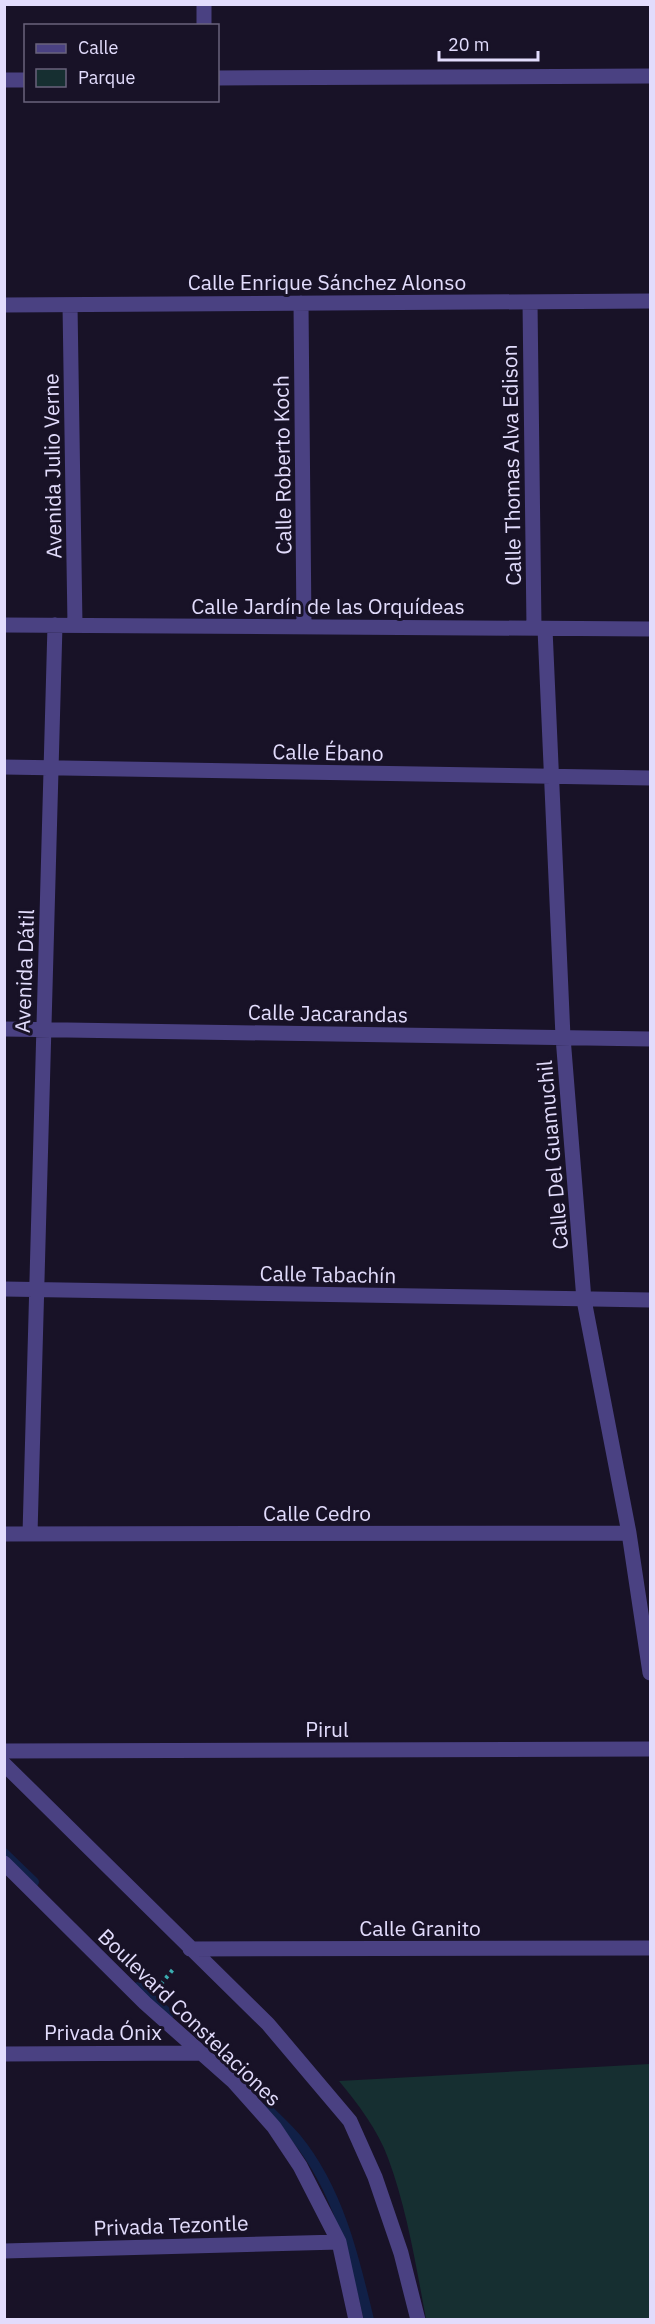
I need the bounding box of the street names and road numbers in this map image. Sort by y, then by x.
street label: Calle Enrique Sánchez Alonso [188,268,466,296]
street label: Calle Thomas Alva Edison [495,344,527,586]
street label: Avenida Julio Verne [36,373,68,559]
street label: Calle Roberto Koch [266,375,298,555]
street label: Calle Jardín de las Orquídeas [191,592,465,620]
street label: Calle Ébano [272,737,384,767]
street label: Avenida Dátil [8,908,40,1033]
street label: Calle Jacarandas [248,998,408,1028]
street label: Calle Del Guamuchil [530,1059,574,1251]
street label: Calle Tabachín [259,1259,397,1289]
street label: Calle Cedro [263,1499,371,1527]
street label: Pirul [305,1715,349,1743]
street label: Calle Granito [359,1914,481,1942]
street label: Boulevard Constelaciones [92,1922,288,2112]
street label: Privada Ónix [44,2018,162,2046]
street label: Privada Tezontle [93,2208,249,2242]

